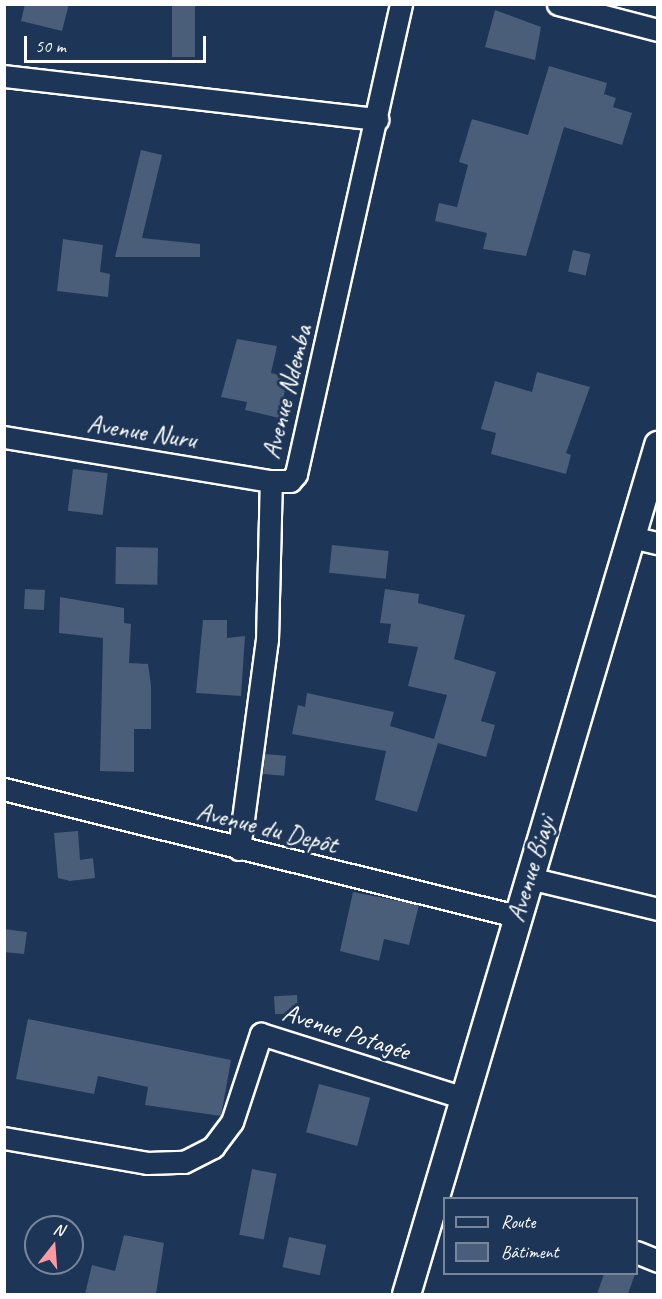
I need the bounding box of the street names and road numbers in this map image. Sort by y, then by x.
street label: Avenue Ndemba [255,321,319,463]
street label: Avenue Nuru [85,408,199,456]
street label: Avenue du Depôt [194,796,340,860]
street label: Avenue Biayi [500,812,562,926]
street label: Avenue Potagée [279,997,413,1067]

